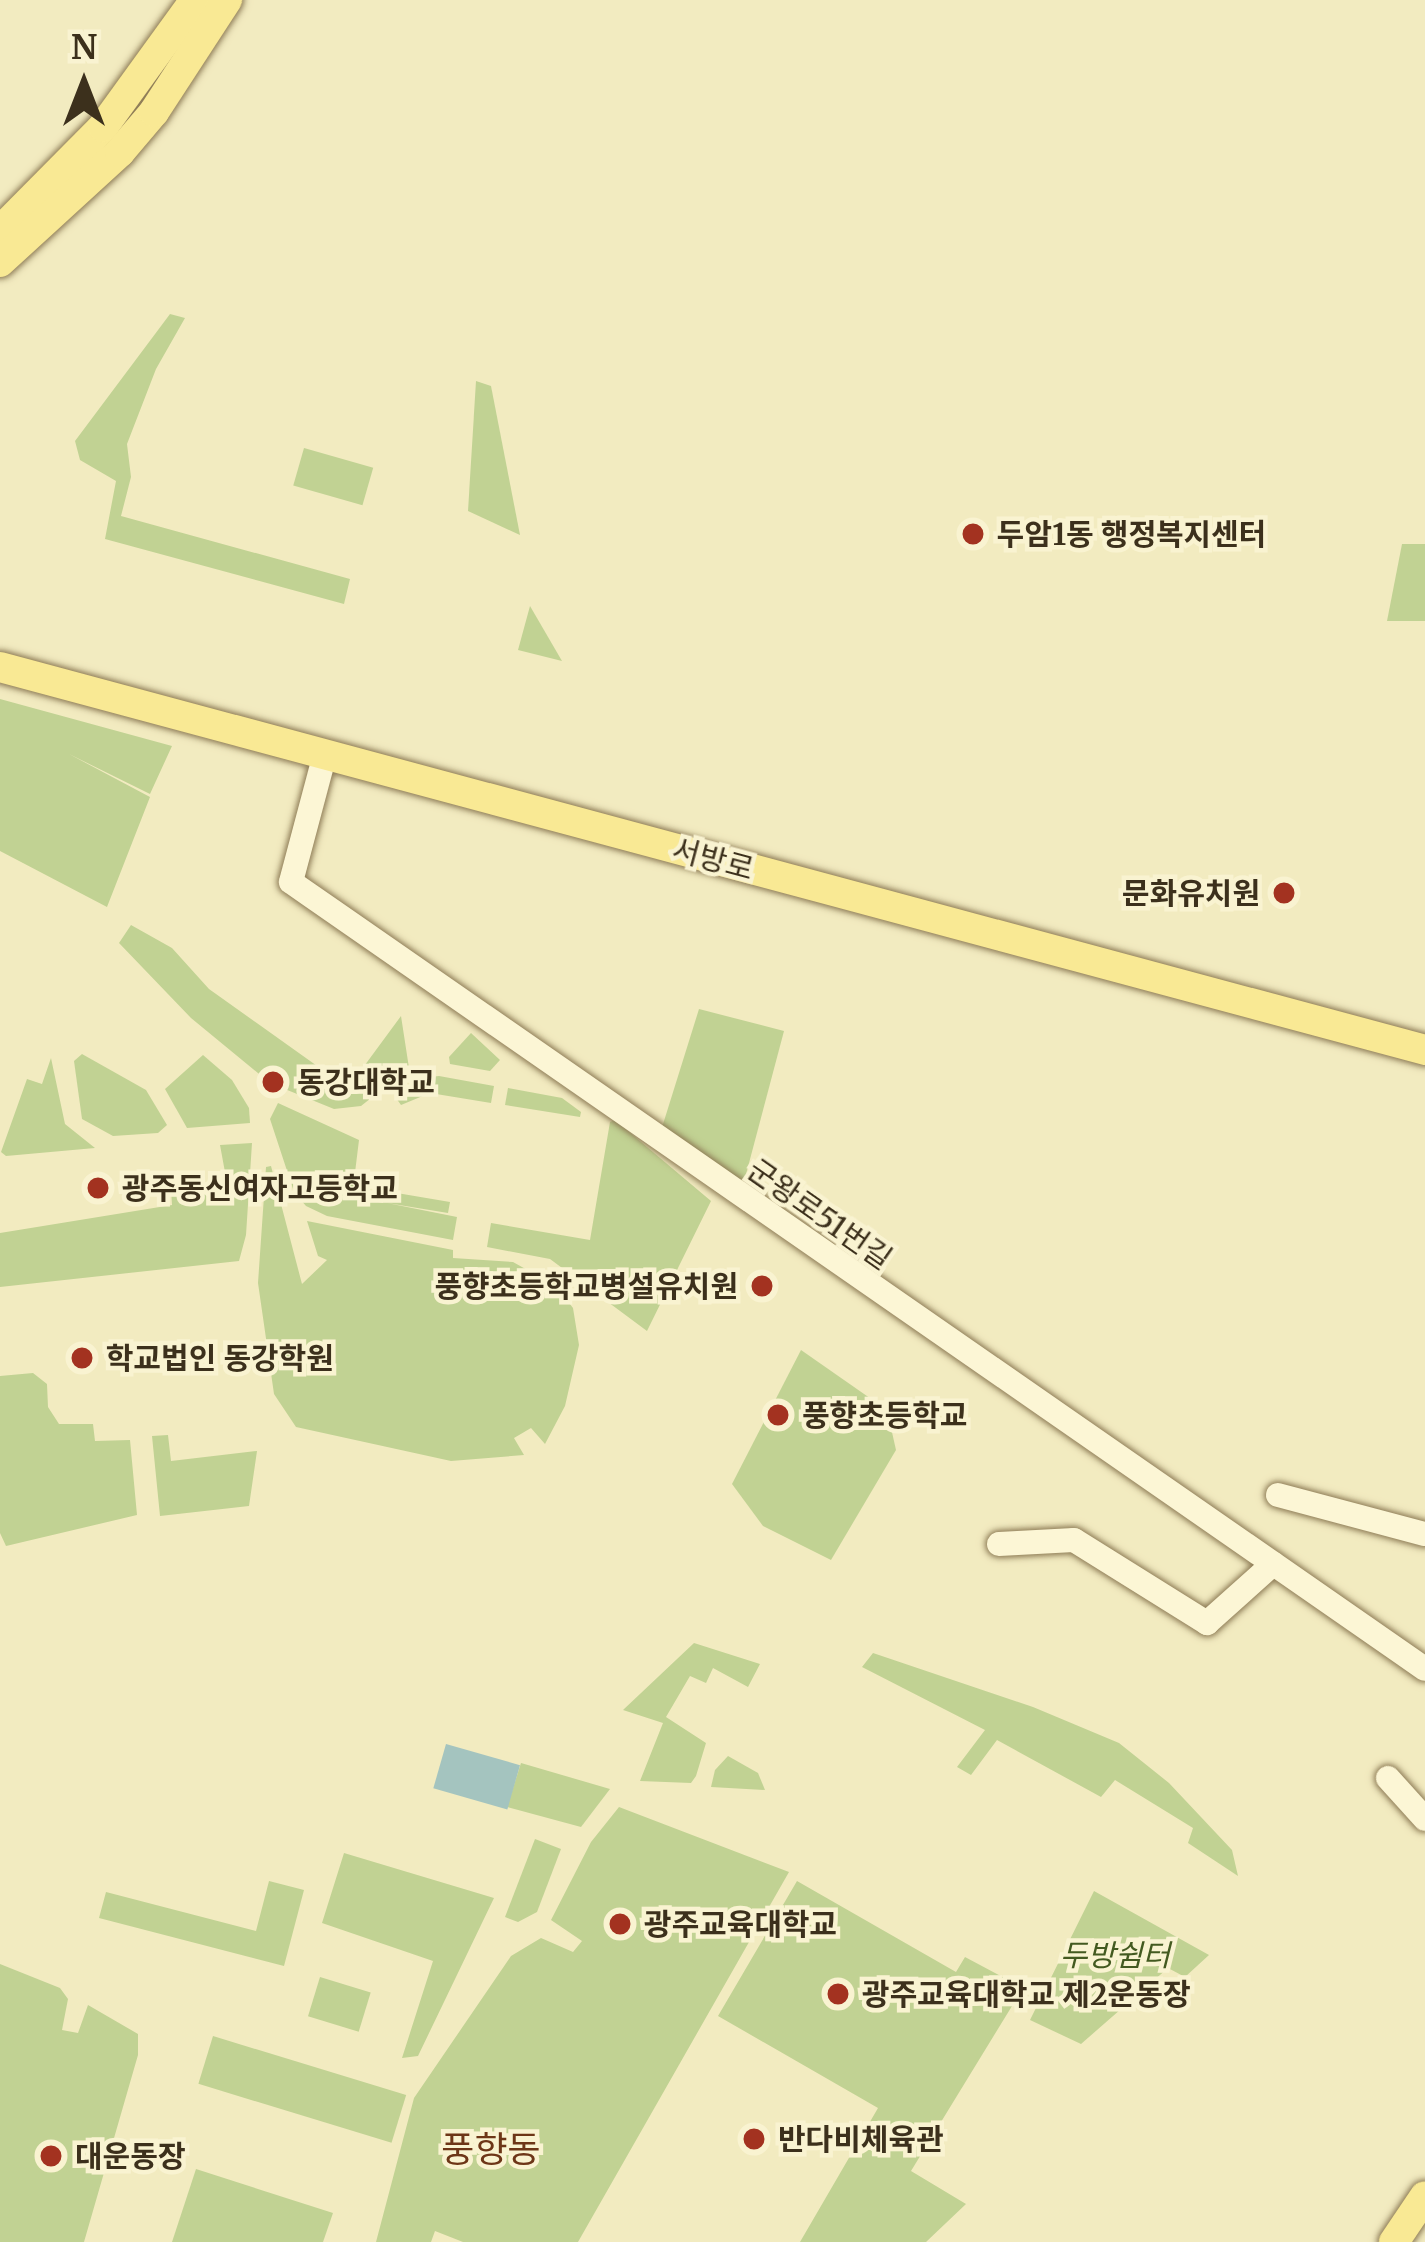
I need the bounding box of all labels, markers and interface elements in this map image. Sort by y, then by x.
north arrow [24,24,144,144]
text: N [71,27,97,68]
place label: 두암1동 행정복지센터 [997,516,1266,552]
marker: 두암1동 행정복지센터 [960,521,986,547]
street label: 서방로 [668,831,758,887]
place label: 문화유치원 [1122,875,1260,911]
marker: 문화유치원 [1271,880,1297,906]
place label: 동강대학교 [297,1064,435,1100]
marker: 동강대학교 [260,1069,286,1095]
street label: 군왕로51번길 [741,1151,899,1277]
place label: 광주동신여자고등학교 [122,1170,398,1206]
marker: 광주동신여자고등학교 [85,1175,111,1201]
place label: 풍향초등학교병설유치원 [434,1268,738,1304]
marker: 풍향초등학교병설유치원 [749,1273,775,1299]
place label: 학교법인 동강학원 [106,1340,334,1376]
marker: 학교법인 동강학원 [69,1345,95,1371]
place label: 풍향초등학교 [802,1397,968,1433]
marker: 풍향초등학교 [765,1402,791,1428]
place label: 광주교육대학교 [644,1906,837,1942]
marker: 광주교육대학교 [607,1911,633,1937]
park label: 두방쉼터 [1060,1937,1170,1973]
place label: 광주교육대학교 제2운동장 [862,1976,1190,2012]
marker: 광주교육대학교 제2운동장 [825,1981,851,2007]
place label: 반다비체육관 [778,2121,944,2157]
marker: 반다비체육관 [741,2126,767,2152]
district label: 풍향동 [441,2128,541,2172]
place label: 대운동장 [75,2138,185,2174]
marker: 대운동장 [38,2143,64,2169]

